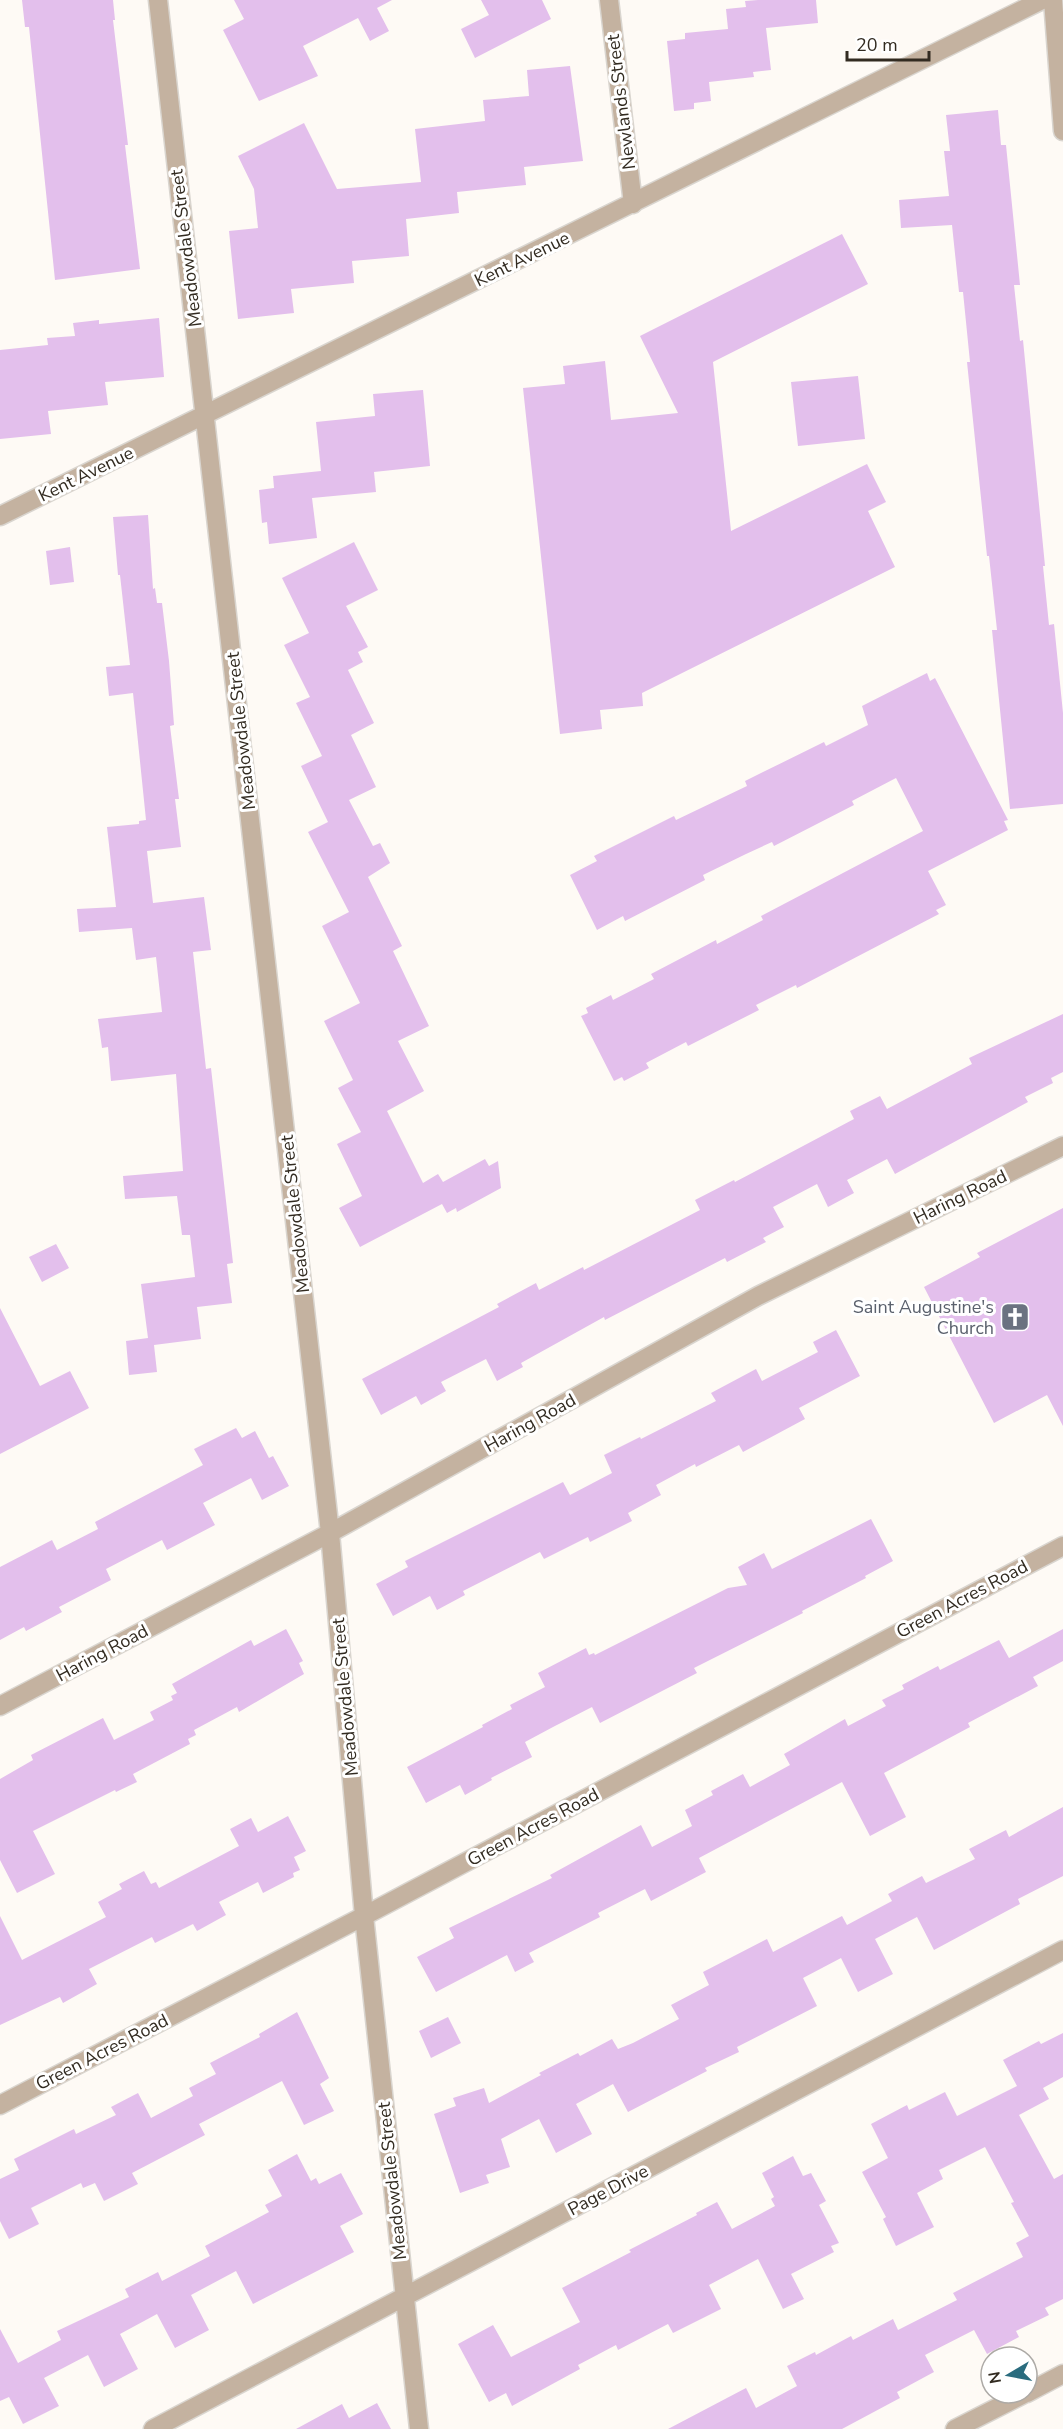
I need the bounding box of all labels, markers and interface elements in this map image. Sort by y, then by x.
scale bar [847,24,930,62]
street label: Newlands Street [601,32,641,171]
text: 20 m [856,33,898,57]
street label: Meadowdale Street [164,167,208,328]
street label: Kent Avenue [470,226,574,292]
street label: Kent Avenue [34,441,138,507]
street label: Meadowdale Street [221,650,261,811]
street label: Meadowdale Street [275,1133,315,1294]
street label: Haring Road [909,1164,1011,1230]
place label: Saint Augustine's Church [853,1295,994,1340]
church icon: Saint Augustine's Church [999,1301,1031,1333]
street label: Haring Road [480,1388,580,1458]
street label: Green Acres Road [892,1554,1032,1644]
street label: Meadowdale Street [326,1616,364,1777]
street label: Haring Road [52,1619,152,1687]
street label: Green Acres Road [463,1782,603,1872]
street label: Green Acres Road [32,2008,172,2096]
street label: Meadowdale Street [372,2100,412,2261]
street label: Page Drive [564,2159,652,2221]
north arrow [979,2345,1039,2405]
text: N [983,2370,1007,2385]

